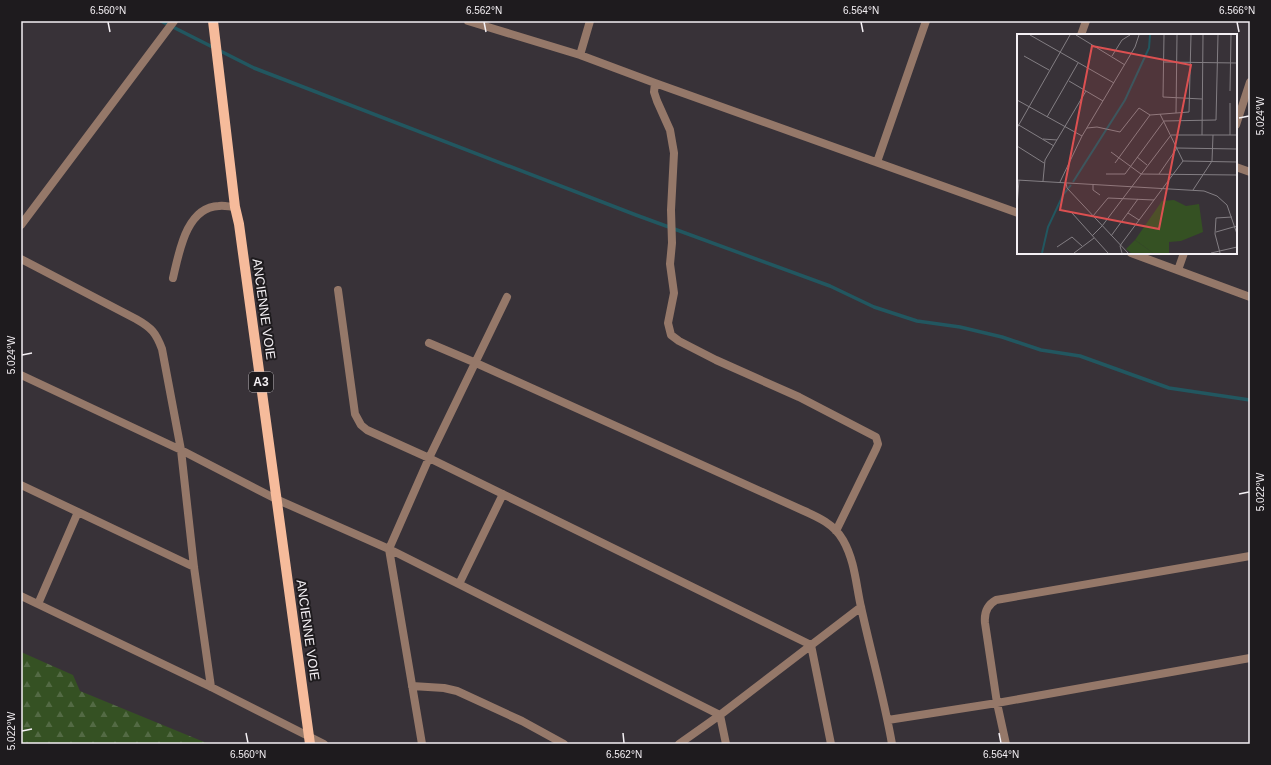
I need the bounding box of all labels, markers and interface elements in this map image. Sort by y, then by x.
text: 6.560°N [90,5,126,16]
text: 6.562°N [466,5,502,16]
text: 6.564°N [843,5,879,16]
text: 6.566°N [1219,5,1255,16]
inset map [1017,34,1237,254]
text: 5.024°W [1255,96,1266,135]
street label: ANCIENNE VOIE [249,258,279,361]
text: 5.024°W [6,335,17,374]
road number: A3 [249,372,273,392]
text: 5.022°W [1255,472,1266,511]
street label: ANCIENNE VOIE [293,579,323,682]
text: 5.022°W [6,711,17,750]
text: 6.560°N [230,749,266,760]
text: 6.562°N [606,749,642,760]
text: 6.564°N [983,749,1019,760]

